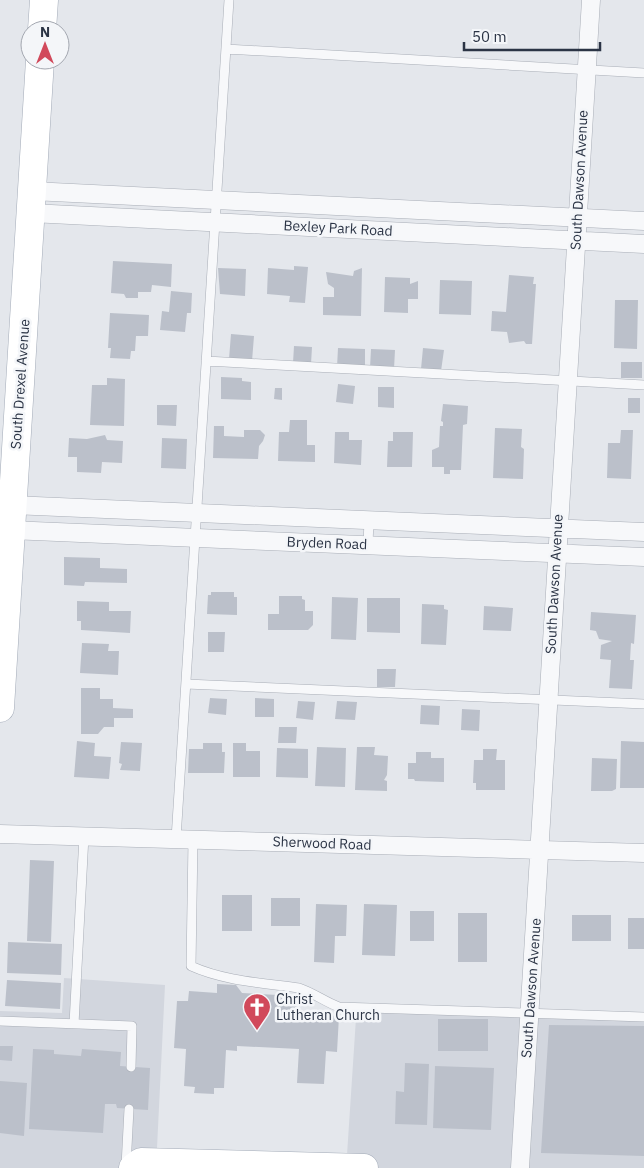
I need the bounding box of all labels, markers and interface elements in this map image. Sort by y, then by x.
north arrow [20,20,70,70]
scale bar [464,20,600,52]
text: N [40,23,50,41]
text: 50 m [472,27,507,46]
street label: South Dawson Avenue [566,109,592,251]
street label: Bexley Park Road [283,216,393,240]
street label: South Drexel Avenue [6,318,34,450]
street label: South Dawson Avenue [541,513,567,655]
street label: Bryden Road [286,533,368,553]
street label: Sherwood Road [272,832,372,854]
street label: South Dawson Avenue [517,917,545,1059]
place label: Christ Lutheran Church [276,990,380,1024]
church icon: Christ Lutheran Church [242,992,272,1031]

